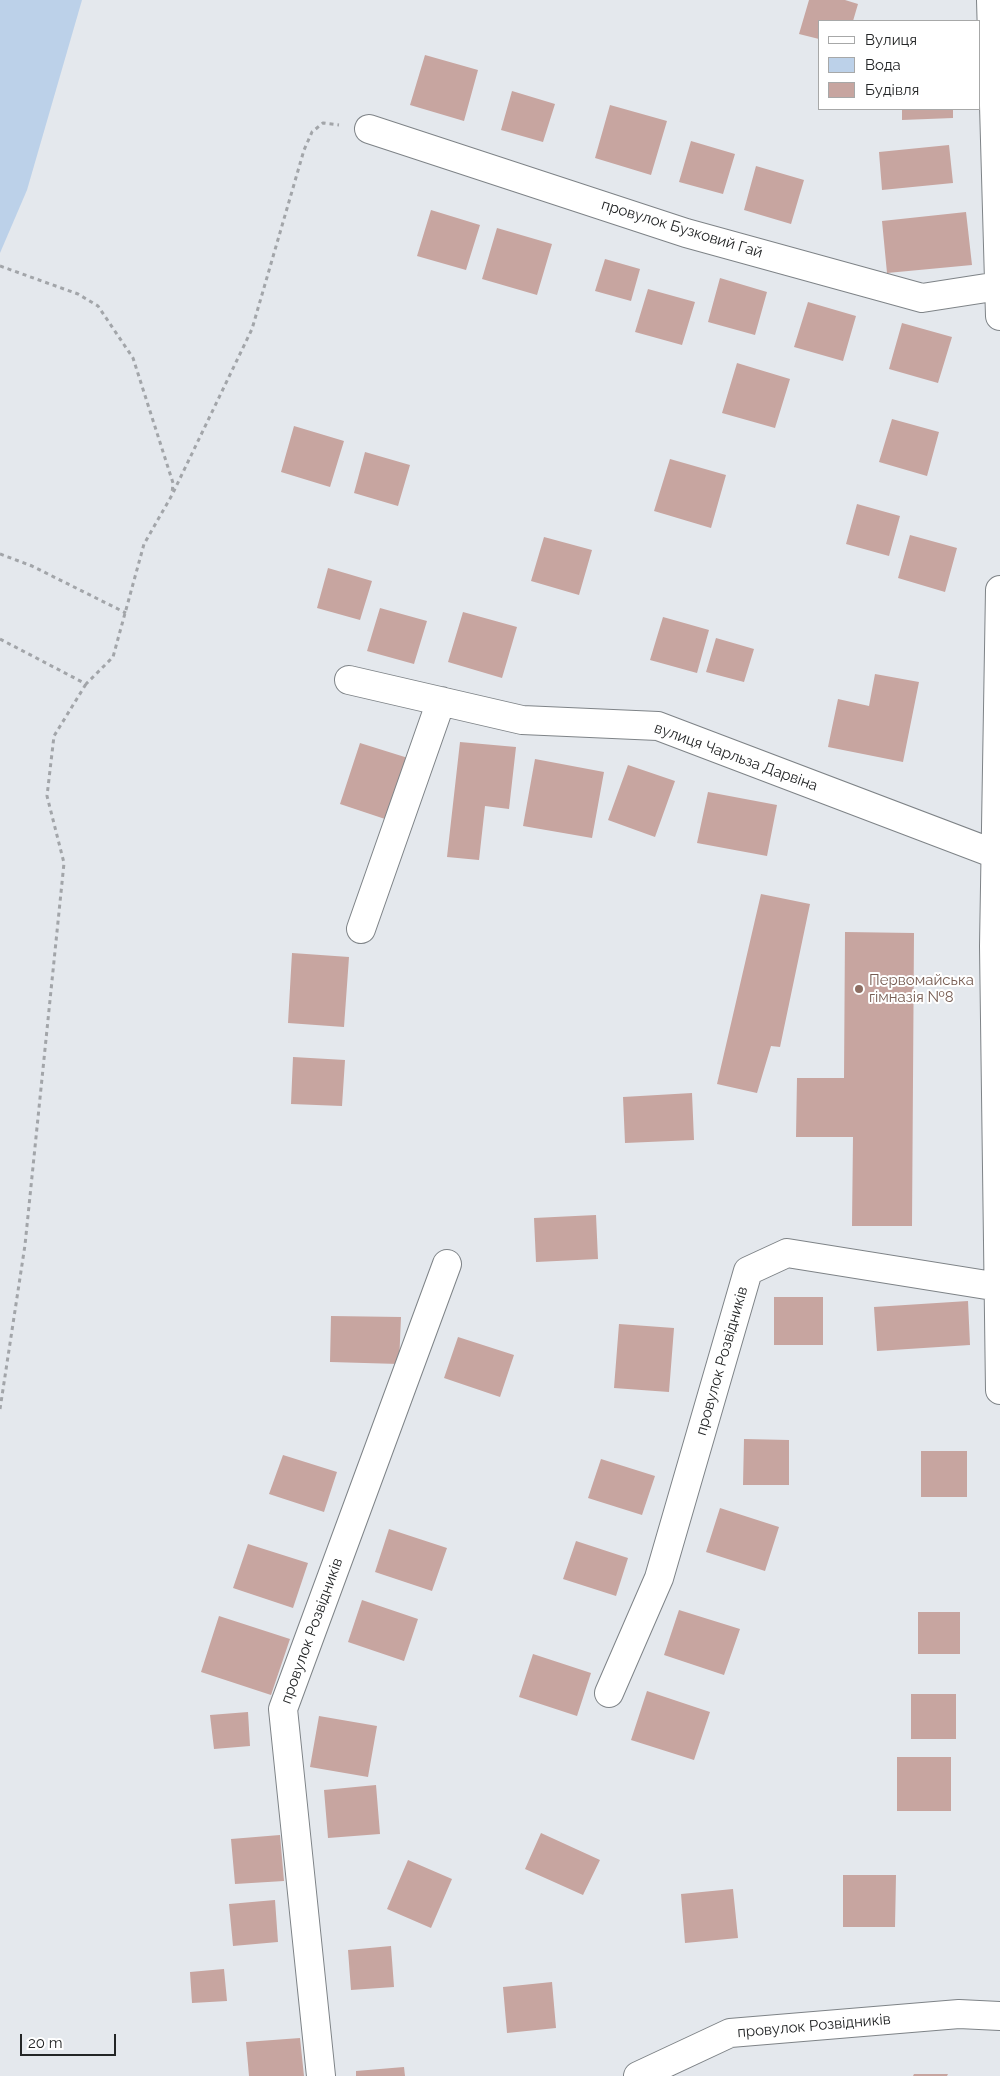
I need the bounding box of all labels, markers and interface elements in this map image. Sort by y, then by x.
legend [818,20,980,110]
text: Вулиця [865,31,917,49]
text: Вода [865,56,901,74]
text: Будівля [865,81,919,99]
street label: провулок Бузковий Гай [599,196,765,262]
street label: вулиця Чарльза Дарвіна [652,719,820,795]
place label: Первомайська гімназія №8 [869,971,974,1006]
marker: Первомайська гімназія №8 [853,983,865,995]
street label: провулок Розвідників [692,1285,752,1437]
street label: провулок Розвідників [277,1556,347,1706]
street label: провулок Розвідників [737,2010,891,2042]
scale bar [22,2024,119,2056]
text: 20 m [28,2034,63,2052]

